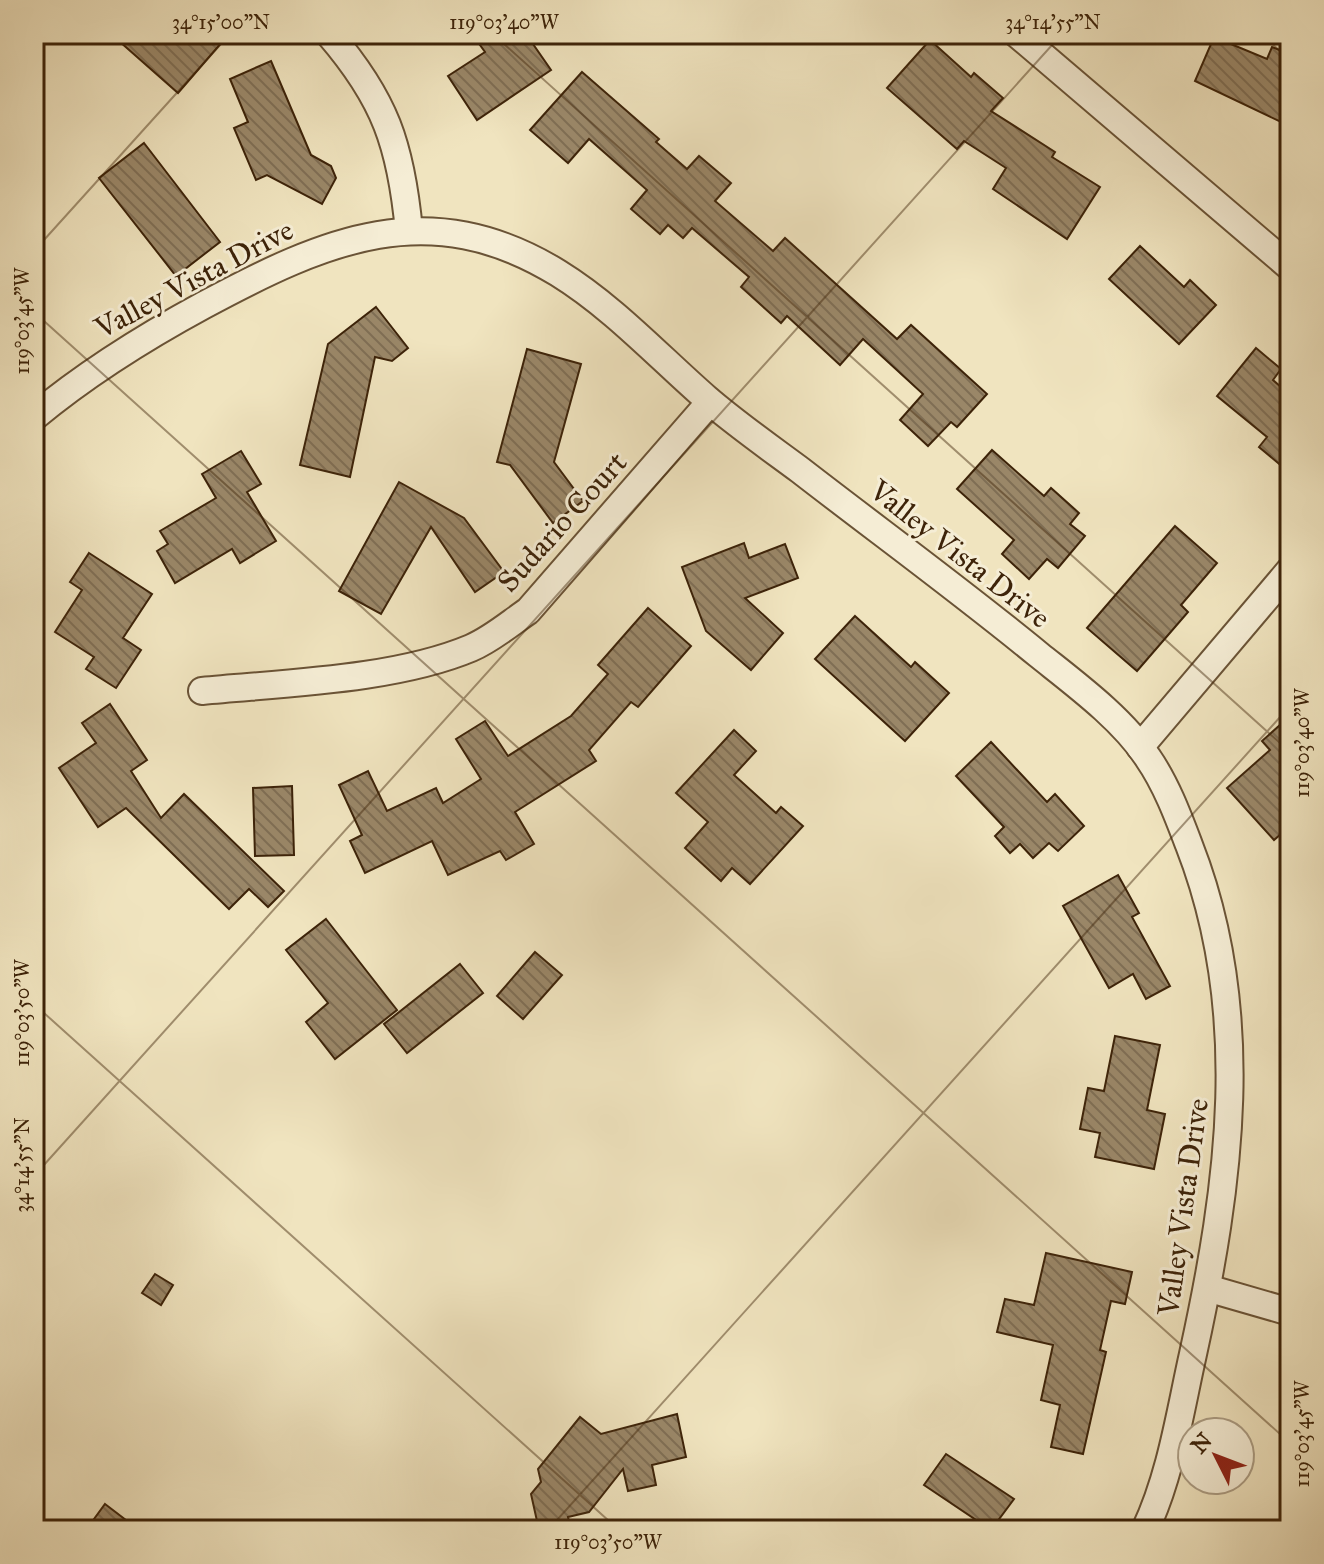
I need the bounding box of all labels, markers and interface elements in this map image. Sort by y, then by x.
text: 34°15'00"N [172,10,270,34]
text: 119°03'40"W [449,10,560,34]
text: 34°14'55"N [1005,10,1101,34]
street label: Valley Vista Drive [88,212,299,347]
text: 119°03'45"W [10,266,34,375]
street label: Sudario Court [490,444,634,599]
street label: Valley Vista Drive [862,472,1058,636]
text: 119°03'40"W [1290,687,1314,798]
text: 119°03'50"W [10,958,34,1067]
street label: Valley Vista Drive [1150,1096,1216,1319]
text: 34°14'55"N [10,1117,34,1213]
text: 119°03'45"W [1290,1379,1314,1488]
north arrow [1176,1416,1256,1496]
text: N [1185,1427,1218,1459]
text: 119°03'50"W [554,1530,663,1554]

